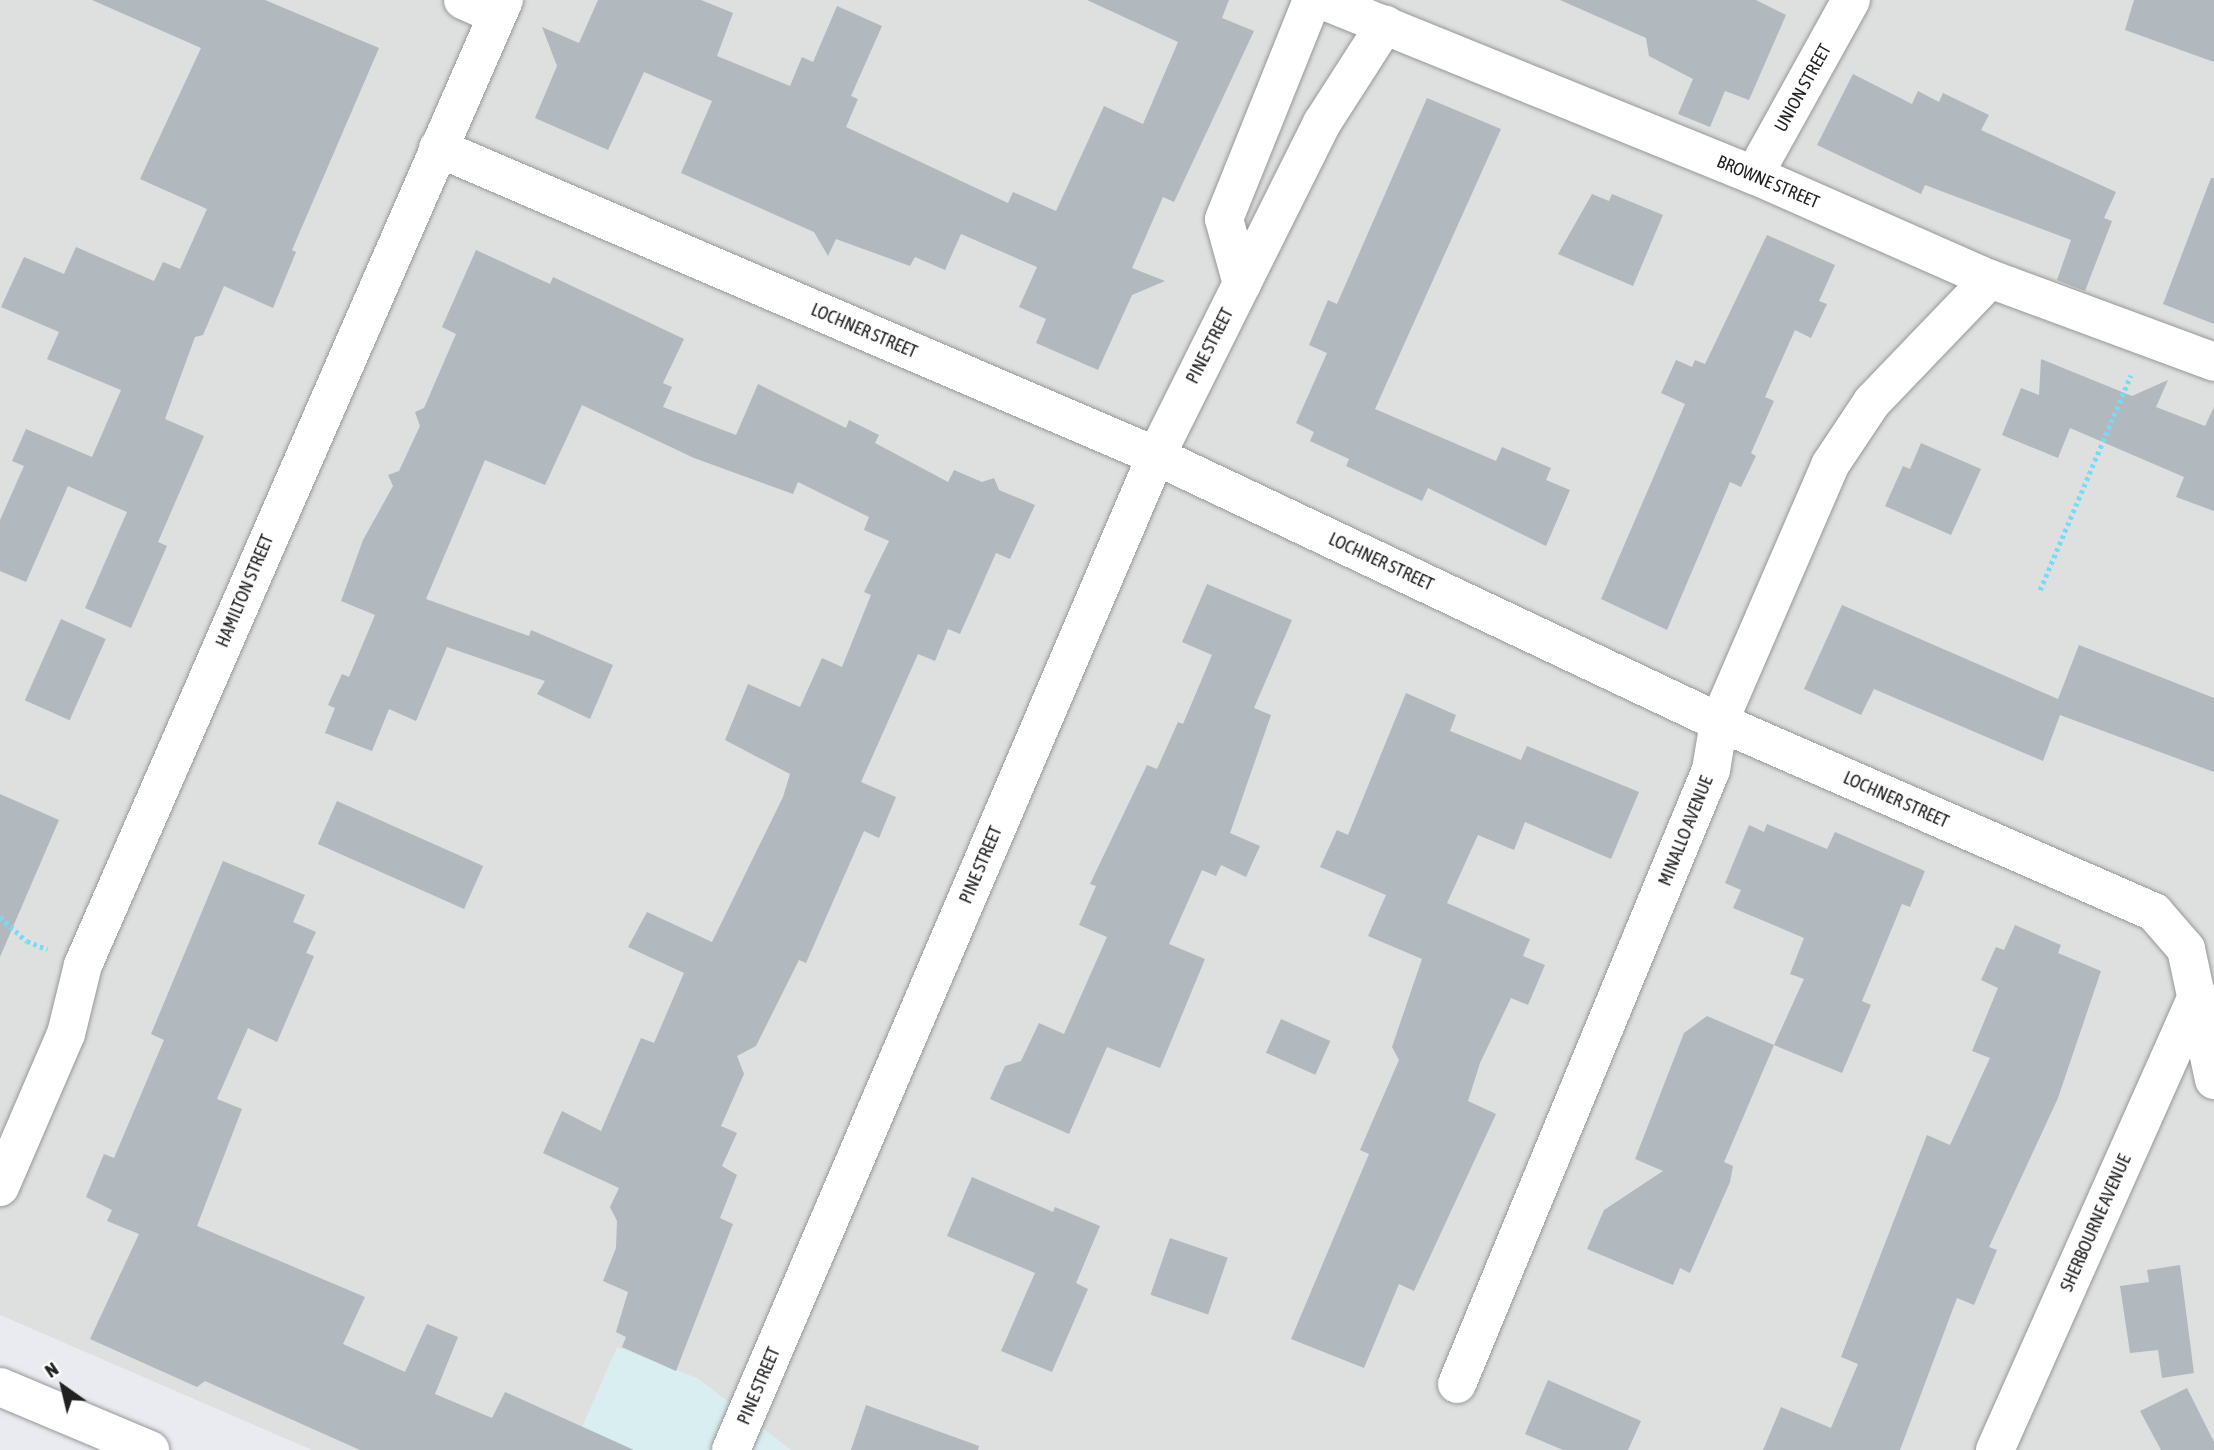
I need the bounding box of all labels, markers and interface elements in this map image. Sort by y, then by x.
street label: UNION STREET [1770,40,1836,136]
street label: BROWNE STREET [1714,151,1822,213]
street label: LOCHNER STREET [808,299,920,363]
street label: PINE STREET [1182,305,1238,387]
street label: LOCHNER STREET [1325,528,1437,596]
street label: HAMILTON STREET [212,531,278,651]
street label: LOCHNER STREET [1840,767,1952,833]
street label: MINALLO AVENUE [1654,773,1718,889]
street label: PINE STREET [955,823,1007,907]
street label: SHERBOURNE AVENUE [2056,1151,2136,1295]
street label: PINE STREET [733,1344,785,1428]
north arrow [28,1352,98,1422]
text: N [40,1357,62,1382]

